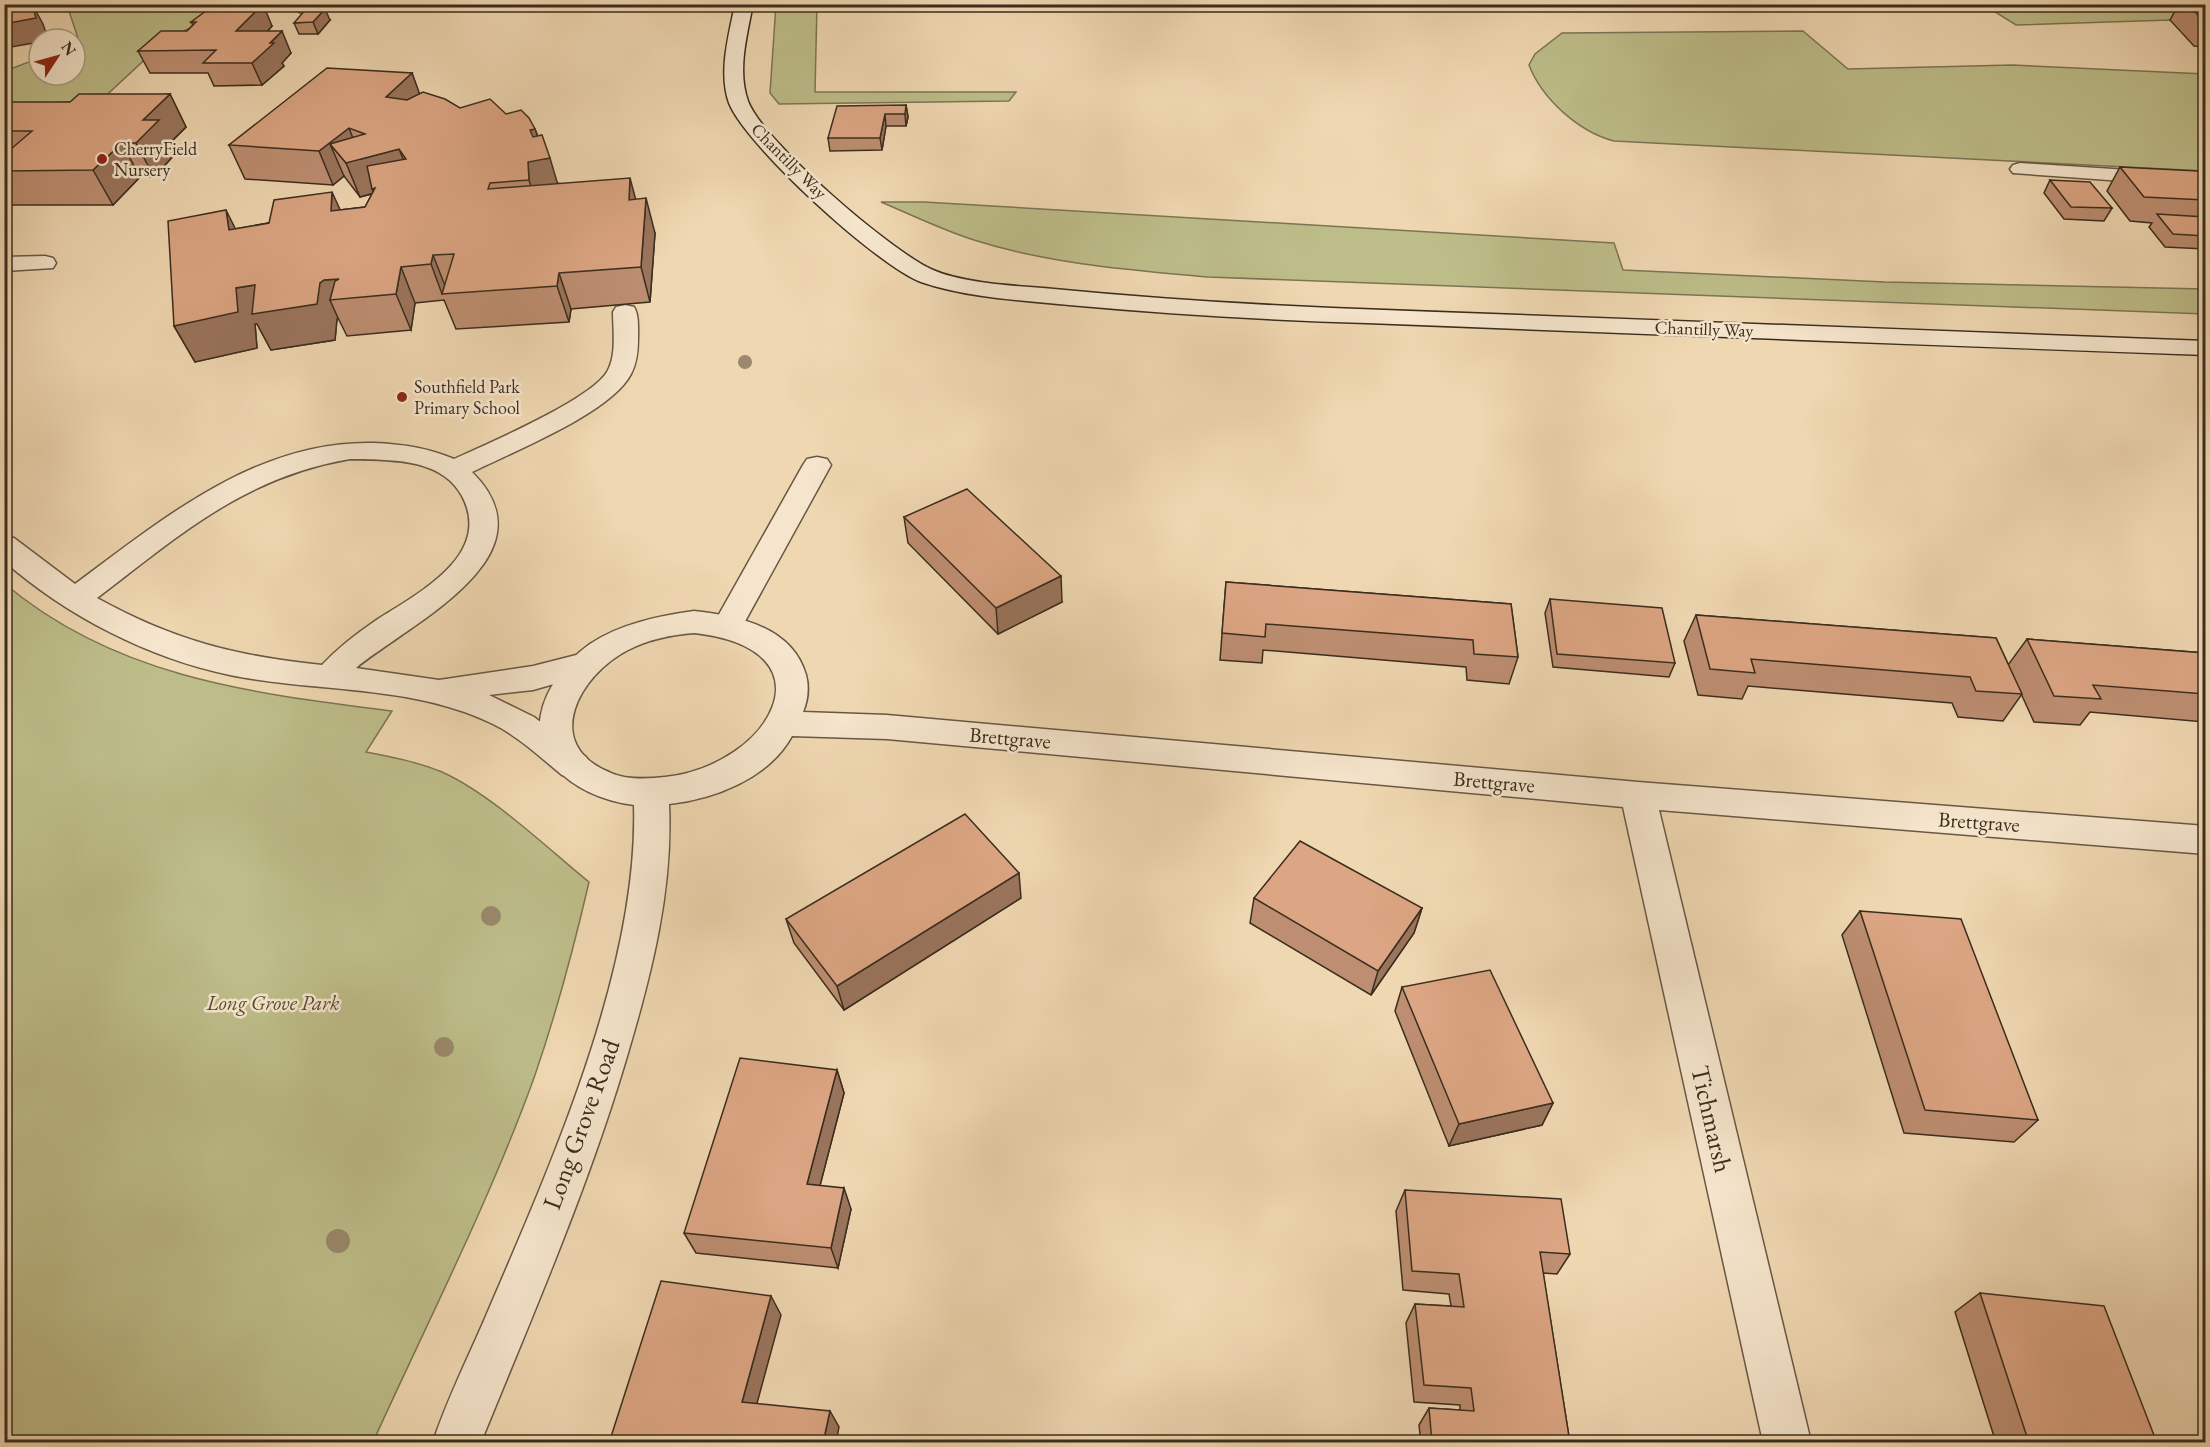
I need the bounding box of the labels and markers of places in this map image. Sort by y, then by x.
place label: CherryField Nursery [114,137,198,181]
marker: CherryField Nursery [95,152,109,166]
place label: Southfield Park Primary School [414,375,520,419]
marker: Southfield Park Primary School [395,390,409,404]

